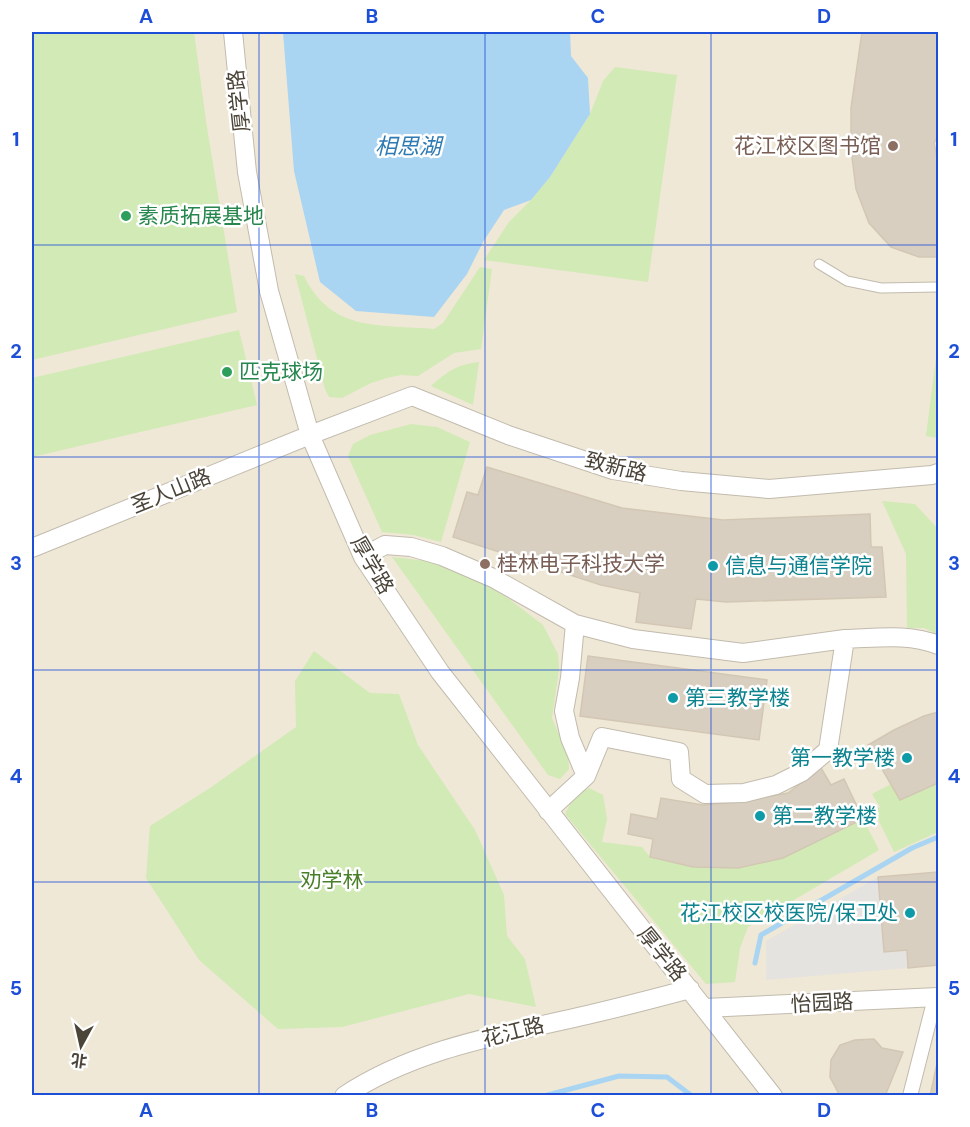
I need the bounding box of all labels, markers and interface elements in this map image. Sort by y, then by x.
text: A [139,3,153,29]
text: B [366,3,378,29]
text: C [591,3,605,29]
text: D [817,3,831,29]
street label: 厚学路 [222,68,256,134]
text: 1 [12,126,20,152]
text: 1 [950,126,958,152]
water label: 相思湖 [375,132,444,161]
place label: 花江校区图书馆 [734,132,881,160]
marker: 花江校区图书馆 [886,139,900,153]
place label: 素质拓展基地 [138,202,264,230]
marker: 素质拓展基地 [119,209,133,223]
text: 2 [10,338,22,364]
text: 2 [948,338,960,364]
place label: 匹克球场 [239,358,323,386]
marker: 匹克球场 [220,365,234,379]
street label: 致新路 [582,446,650,488]
street label: 圣人山路 [127,462,215,520]
street label: 厚学路 [344,531,400,599]
text: 3 [10,550,22,576]
place label: 桂林电子科技大学 [497,550,665,578]
text: 3 [948,550,960,576]
place label: 信息与通信学院 [725,552,872,580]
marker: 桂林电子科技大学 [478,557,492,571]
marker: 信息与通信学院 [706,559,720,573]
place label: 第三教学楼 [685,684,790,712]
marker: 第三教学楼 [666,691,680,705]
place label: 第一教学楼 [790,744,895,772]
marker: 第一教学楼 [900,751,914,765]
text: 4 [10,763,23,789]
text: 4 [948,763,961,789]
place label: 第二教学楼 [772,802,877,830]
marker: 第二教学楼 [753,809,767,823]
park label: 劝学林 [301,866,364,894]
place label: 花江校区校医院/保卫处 [680,899,898,927]
marker: 花江校区校医院/保卫处 [903,906,917,920]
street label: 厚学路 [631,921,693,987]
text: 5 [10,975,22,1001]
text: 5 [948,975,960,1001]
street label: 怡园路 [790,987,854,1019]
street label: 花江路 [479,1011,547,1053]
north arrow [51,1016,111,1076]
text: 北 [70,1049,88,1072]
text: A [139,1097,153,1123]
text: B [366,1097,378,1123]
text: C [591,1097,605,1123]
text: D [817,1097,831,1123]

